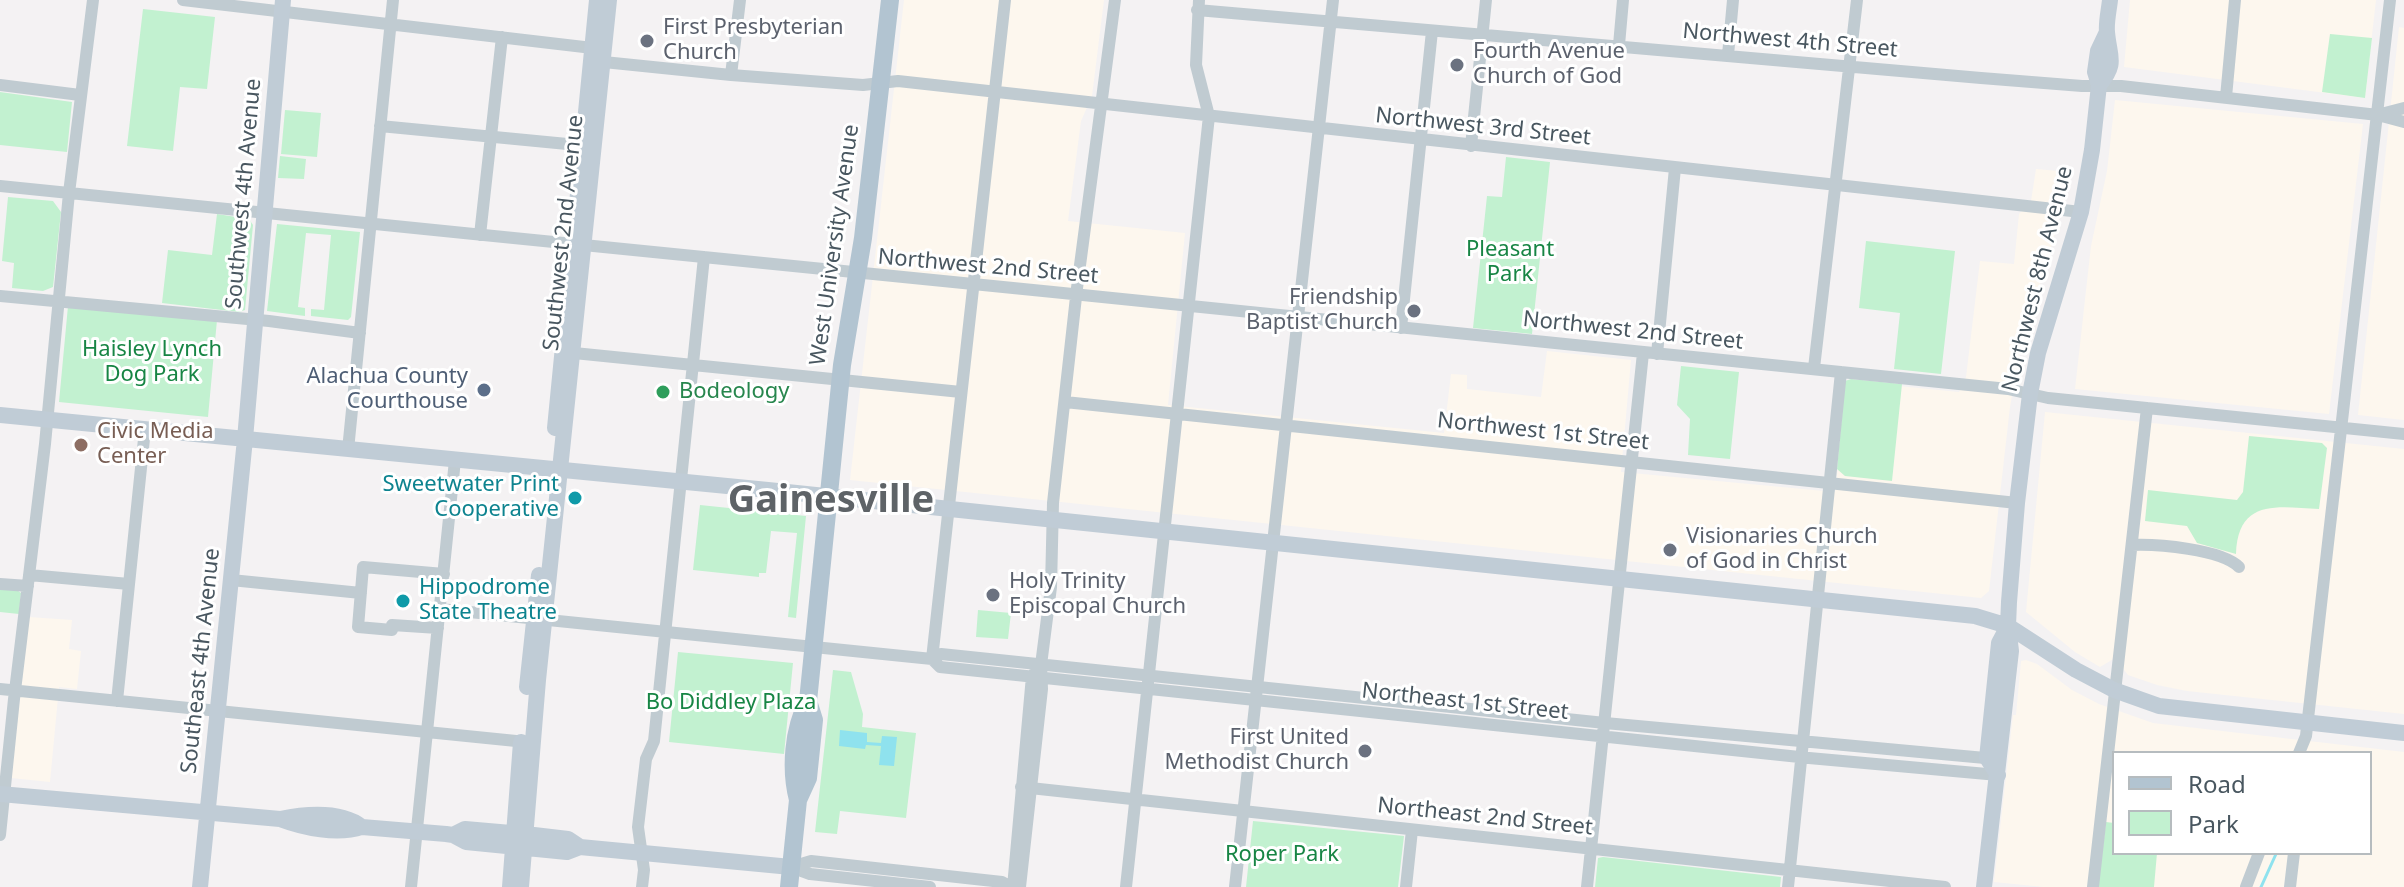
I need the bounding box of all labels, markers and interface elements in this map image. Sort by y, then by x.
place label: First Presbyterian Church [663,15,844,66]
street label: Northwest 4th Street [1681,18,1899,64]
marker: First Presbyterian Church [638,32,656,50]
place label: Fourth Avenue Church of God [1473,39,1625,90]
marker: Fourth Avenue Church of God [1448,56,1466,74]
street label: Southwest 4th Avenue [221,78,267,310]
street label: Northwest 3rd Street [1374,103,1592,151]
street label: Southwest 2nd Avenue [538,114,590,352]
street label: West University Avenue [805,123,865,367]
street label: Northwest 8th Avenue [1997,163,2079,395]
park label: Pleasant Park [1466,237,1554,288]
street label: Northwest 2nd Street [877,244,1099,290]
place label: Friendship Baptist Church [1246,285,1398,336]
marker: Friendship Baptist Church [1405,302,1423,320]
street label: Northwest 2nd Street [1522,306,1744,356]
park label: Haisley Lynch Dog Park [82,337,222,388]
place label: Alachua County Courthouse [307,364,468,416]
place label: Bodeology [679,379,790,405]
marker: Alachua County Courthouse [475,381,493,399]
marker: Bodeology [654,383,672,401]
street label: Northwest 1st Street [1436,408,1650,456]
place label: Civic Media Center [97,419,214,470]
marker: Civic Media Center [72,436,90,454]
place label: Sweetwater Print Cooperative [382,472,559,524]
district label: Gainesville [728,478,934,524]
marker: Sweetwater Print Cooperative [566,489,584,507]
place label: Visionaries Church of God in Christ [1686,524,1878,576]
marker: Visionaries Church of God in Christ [1661,541,1679,559]
street label: Southeast 4th Avenue [176,547,226,775]
place label: Holy Trinity Episcopal Church [1009,569,1186,620]
place label: Hippodrome State Theatre [419,575,557,626]
marker: Holy Trinity Episcopal Church [984,586,1002,604]
marker: Hippodrome State Theatre [394,592,412,610]
street label: Northeast 1st Street [1360,678,1570,726]
park label: Bo Diddley Plaza [646,690,816,716]
place label: First United Methodist Church [1164,725,1349,776]
marker: First United Methodist Church [1356,742,1374,760]
legend [2112,751,2372,855]
text: Road [2188,767,2246,800]
street label: Northeast 2nd Street [1376,793,1594,841]
text: Park [2188,807,2239,840]
park label: Roper Park [1225,842,1339,868]

